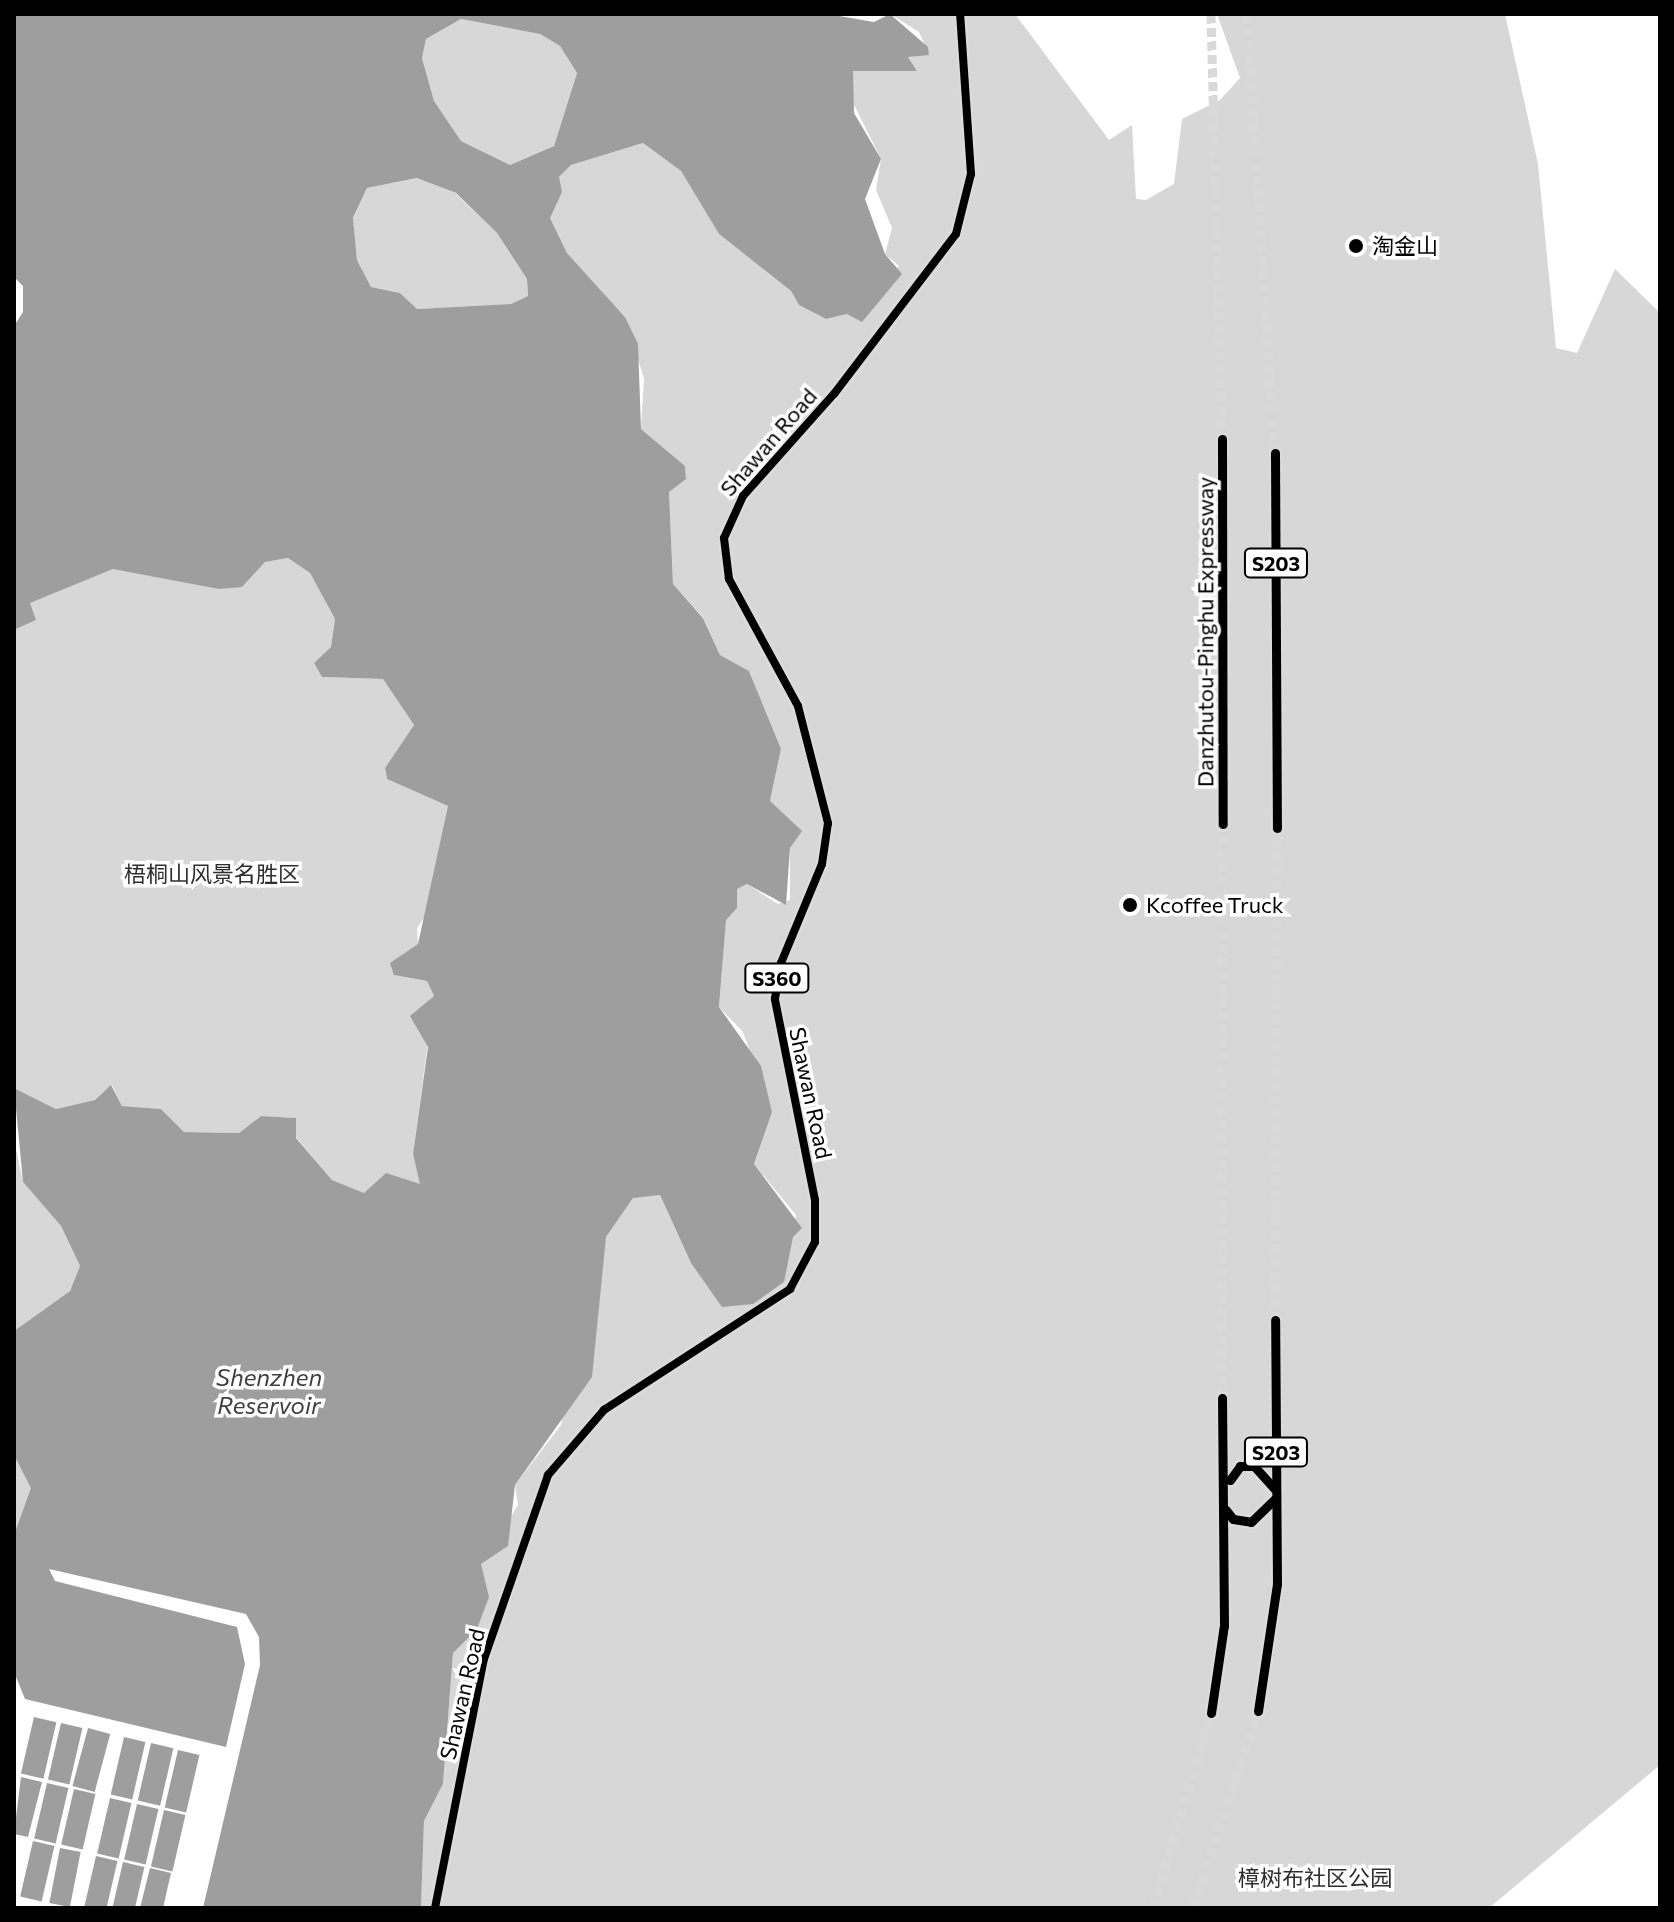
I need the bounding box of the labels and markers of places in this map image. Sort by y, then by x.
place label: 淘金山 [1372,233,1438,259]
marker: 淘金山 [1347,237,1365,255]
place label: Kcoffee Truck [1146,892,1284,918]
marker: Kcoffee Truck [1121,896,1139,914]

